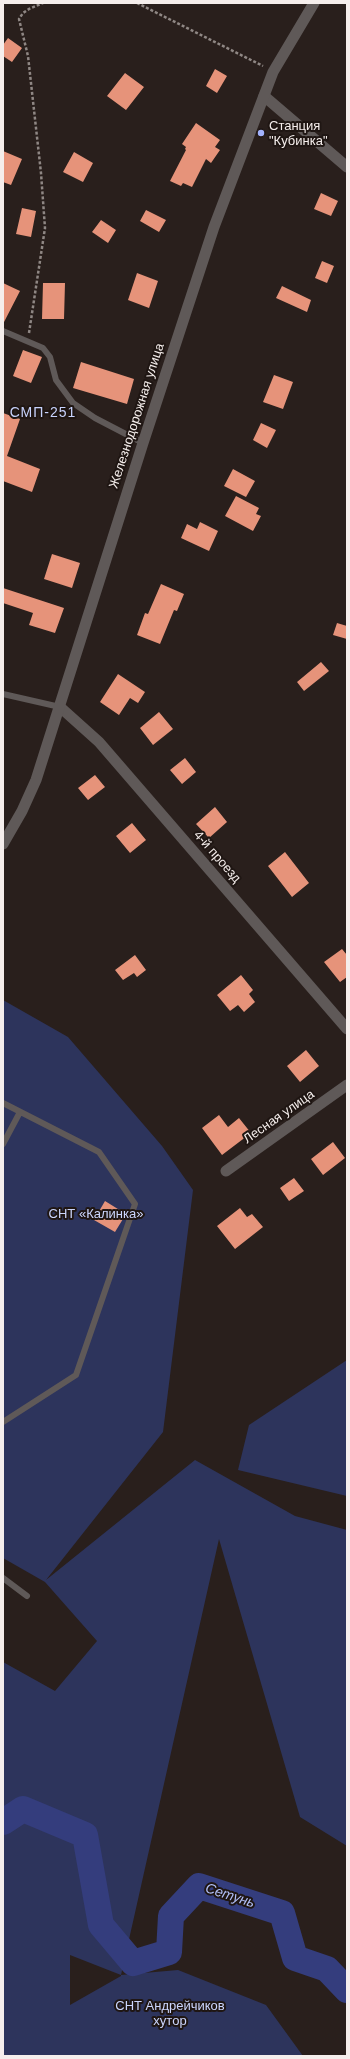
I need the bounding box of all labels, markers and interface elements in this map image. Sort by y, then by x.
place label: Станция "Кубинка" [269,118,328,149]
marker: Станция "Кубинка" [256,128,266,138]
street label: Железнодорожная улица [106,341,168,491]
district label: СМП-251 [10,405,76,421]
street label: 4-й проезд [190,828,244,886]
street label: Лесная улица [241,1087,317,1147]
park label: СНТ «Калинка» [49,1206,143,1222]
water label: Сетунь [203,1880,257,1912]
park label: СНТ Андрейчиков хутор [115,1998,225,2029]

